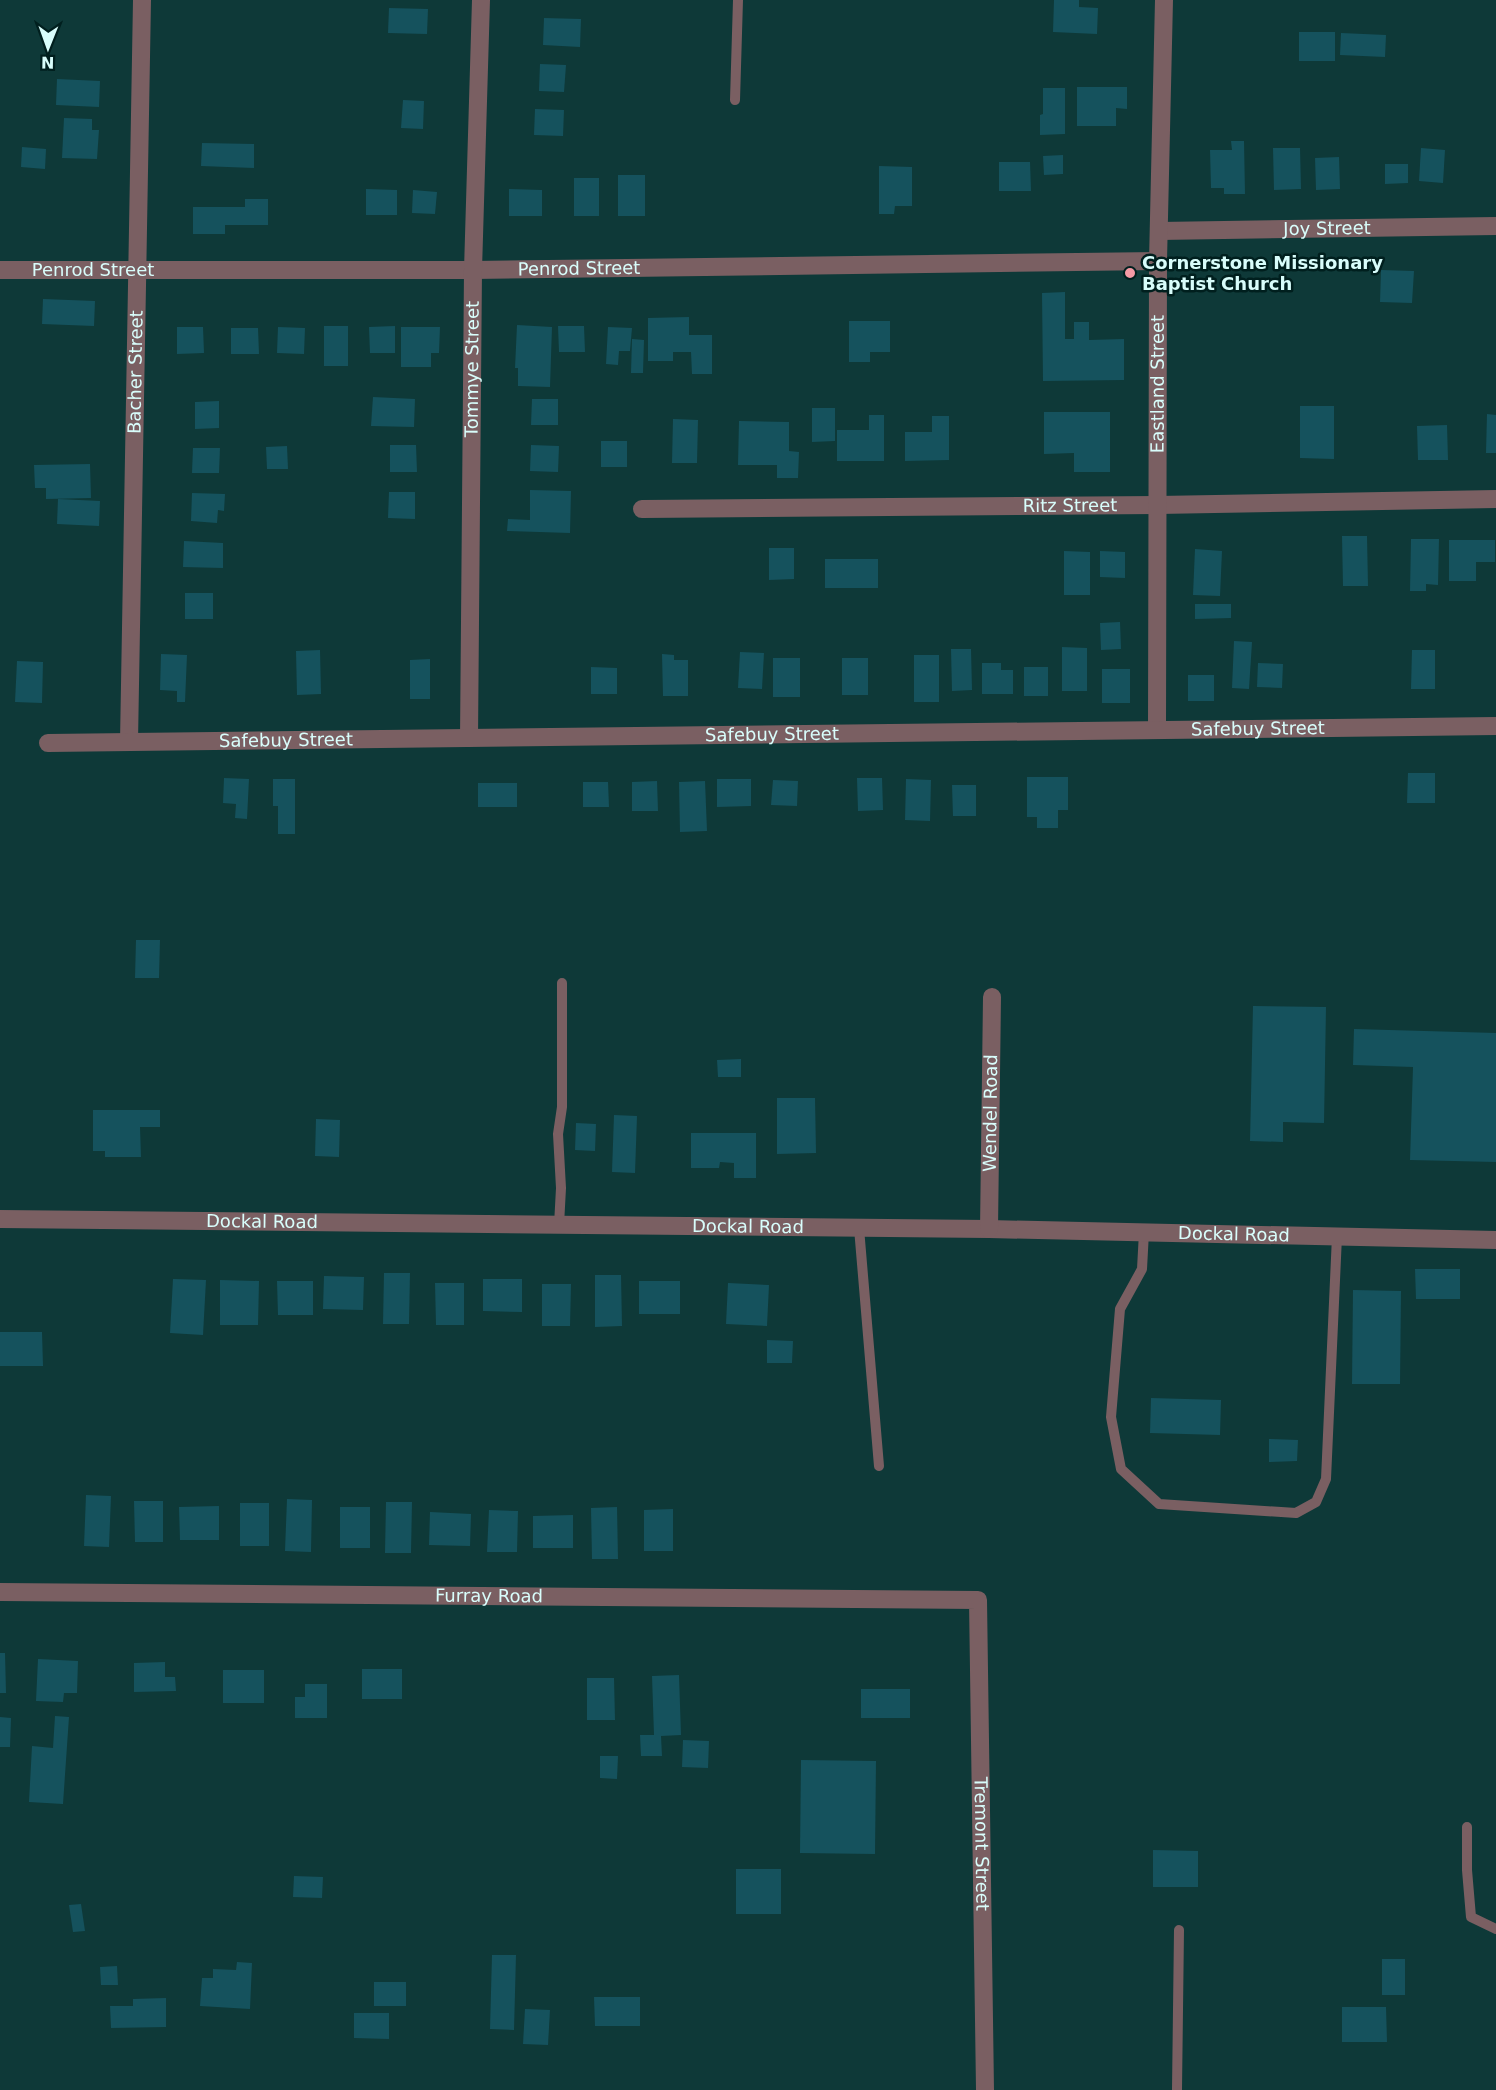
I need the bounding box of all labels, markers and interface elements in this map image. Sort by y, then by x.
north arrow [18,18,78,78]
text: N [41,53,55,72]
street label: Joy Street [1282,217,1371,239]
place label: Cornerstone Missionary Baptist Church [1142,252,1383,294]
street label: Penrod Street [518,257,640,279]
street label: Penrod Street [32,259,154,280]
marker: Cornerstone Missionary Baptist Church [1123,266,1137,280]
street label: Tommye Street [461,301,483,438]
street label: Bacher Street [123,310,147,434]
street label: Eastland Street [1147,315,1168,453]
street label: Ritz Street [1023,494,1117,516]
street label: Safebuy Street [1191,717,1325,740]
street label: Safebuy Street [705,723,839,745]
street label: Safebuy Street [219,728,353,751]
street label: Wendel Road [979,1054,1001,1172]
street label: Dockal Road [206,1210,318,1232]
street label: Dockal Road [692,1215,804,1237]
street label: Dockal Road [1178,1222,1290,1246]
street label: Furray Road [435,1585,543,1606]
street label: Tremont Street [971,1776,993,1911]

